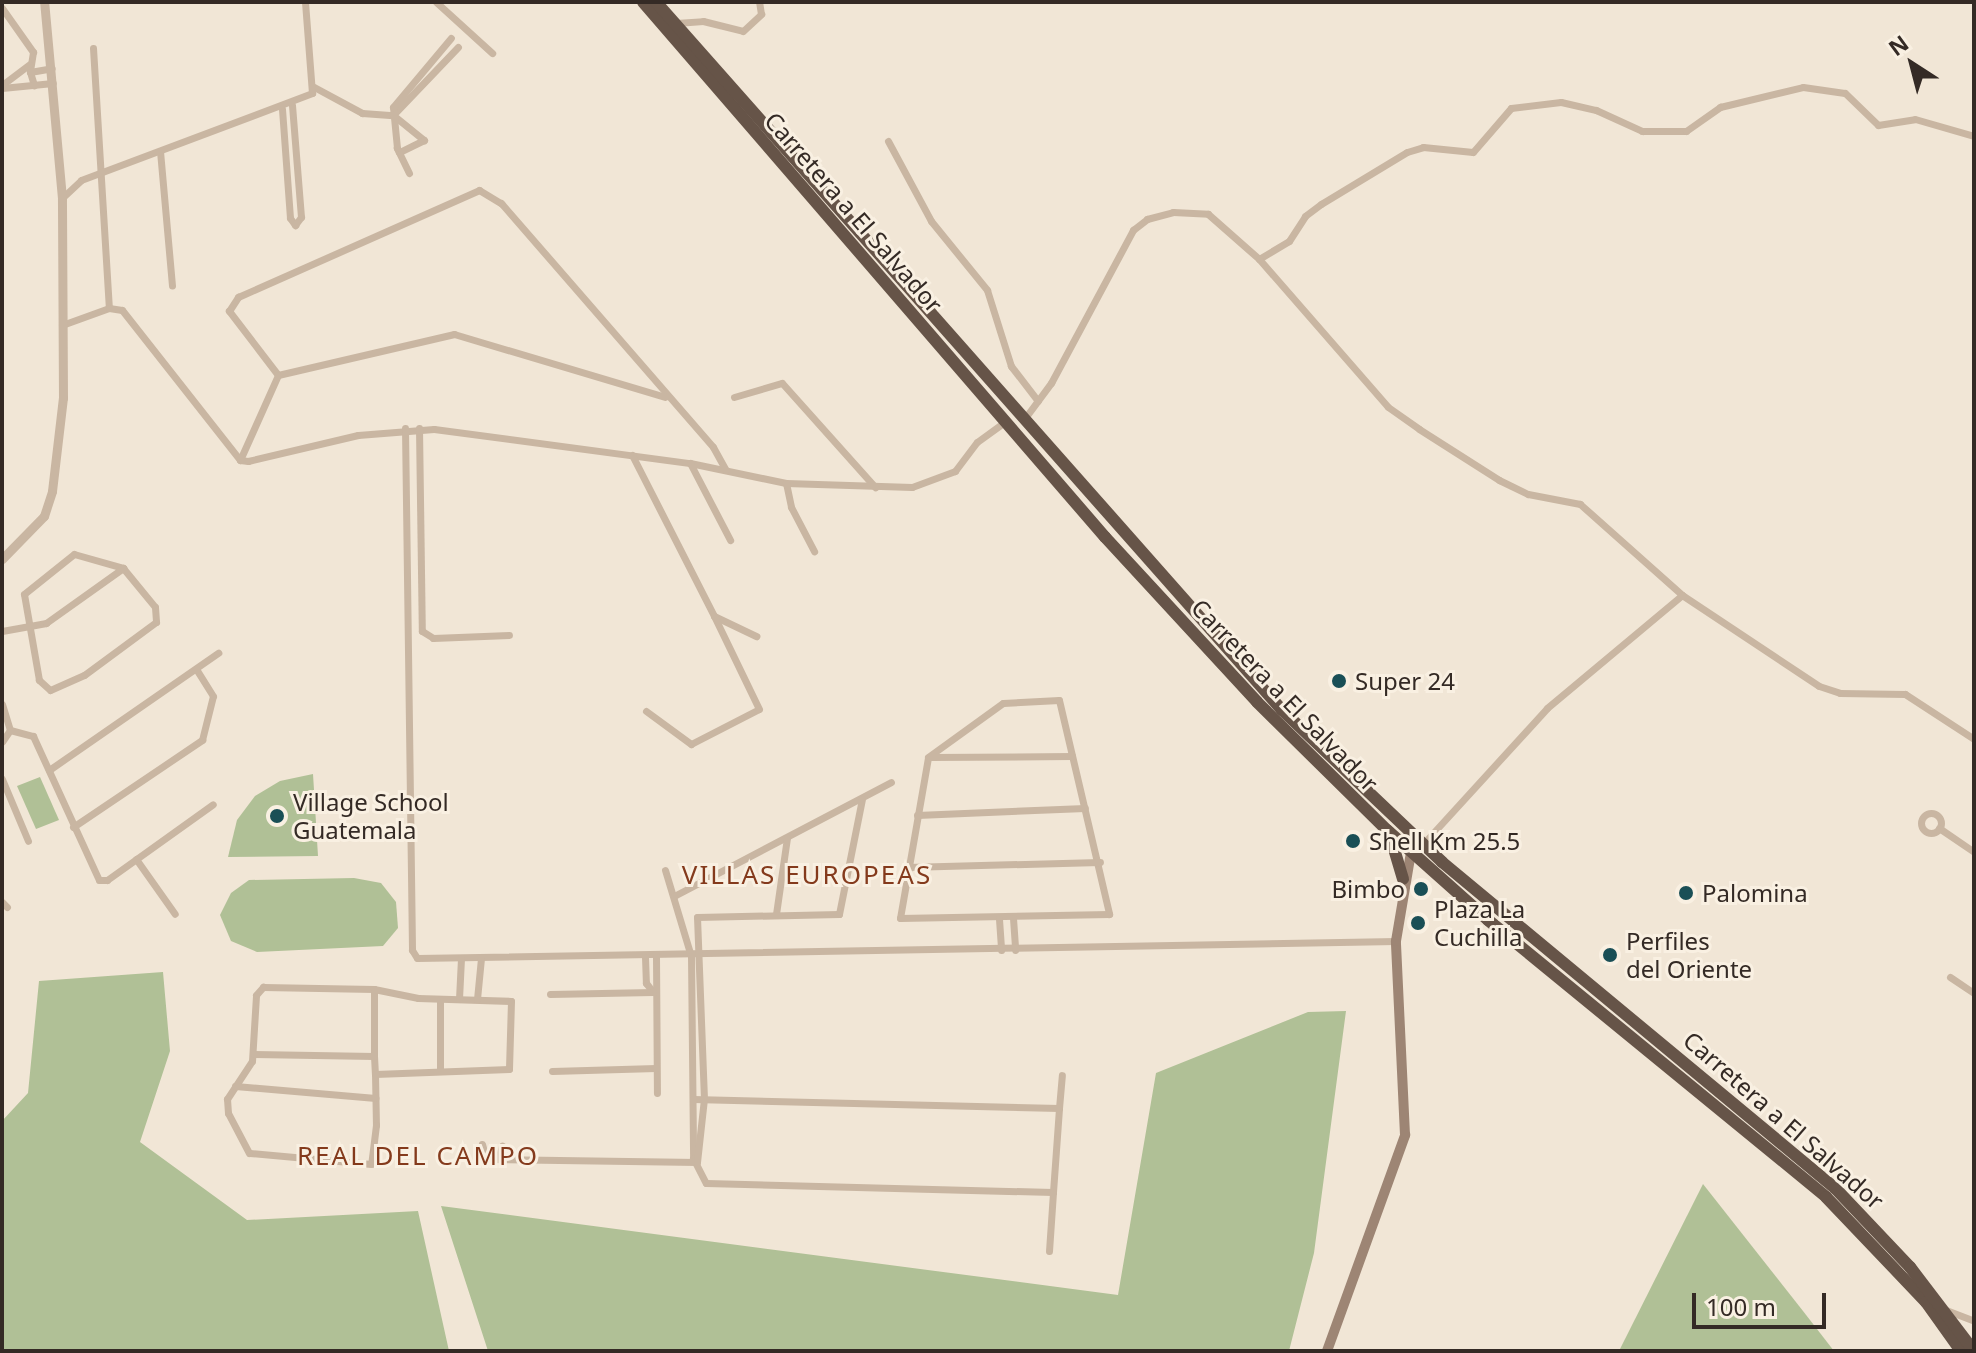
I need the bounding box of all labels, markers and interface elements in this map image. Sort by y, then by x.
north arrow [1872,24,1952,104]
text: N [1882,27,1914,62]
street label: Carretera a El Salvador [759,106,949,318]
street label: Carretera a El Salvador [1186,593,1384,797]
place label: Super 24 [1355,667,1455,695]
marker: Super 24 [1330,672,1348,690]
place label: Village School Guatemala [293,788,449,844]
marker: Village School Guatemala [268,807,286,825]
place label: Shell Km 25.5 [1369,827,1520,855]
marker: Shell Km 25.5 [1344,832,1362,850]
district label: VILLAS EUROPEAS [682,859,932,891]
place label: Bimbo [1331,875,1405,903]
place label: Palomina [1702,879,1808,907]
marker: Bimbo [1412,880,1430,898]
marker: Palomina [1677,884,1695,902]
place label: Plaza La Cuchilla [1434,895,1525,951]
marker: Plaza La Cuchilla [1409,914,1427,932]
place label: Perfiles del Oriente [1626,927,1752,983]
marker: Perfiles del Oriente [1601,946,1619,964]
street label: Carretera a El Salvador [1678,1025,1890,1215]
district label: REAL DEL CAMPO [297,1140,539,1172]
scale bar [1696,1277,1830,1327]
text: 100 m [1706,1290,1776,1323]

